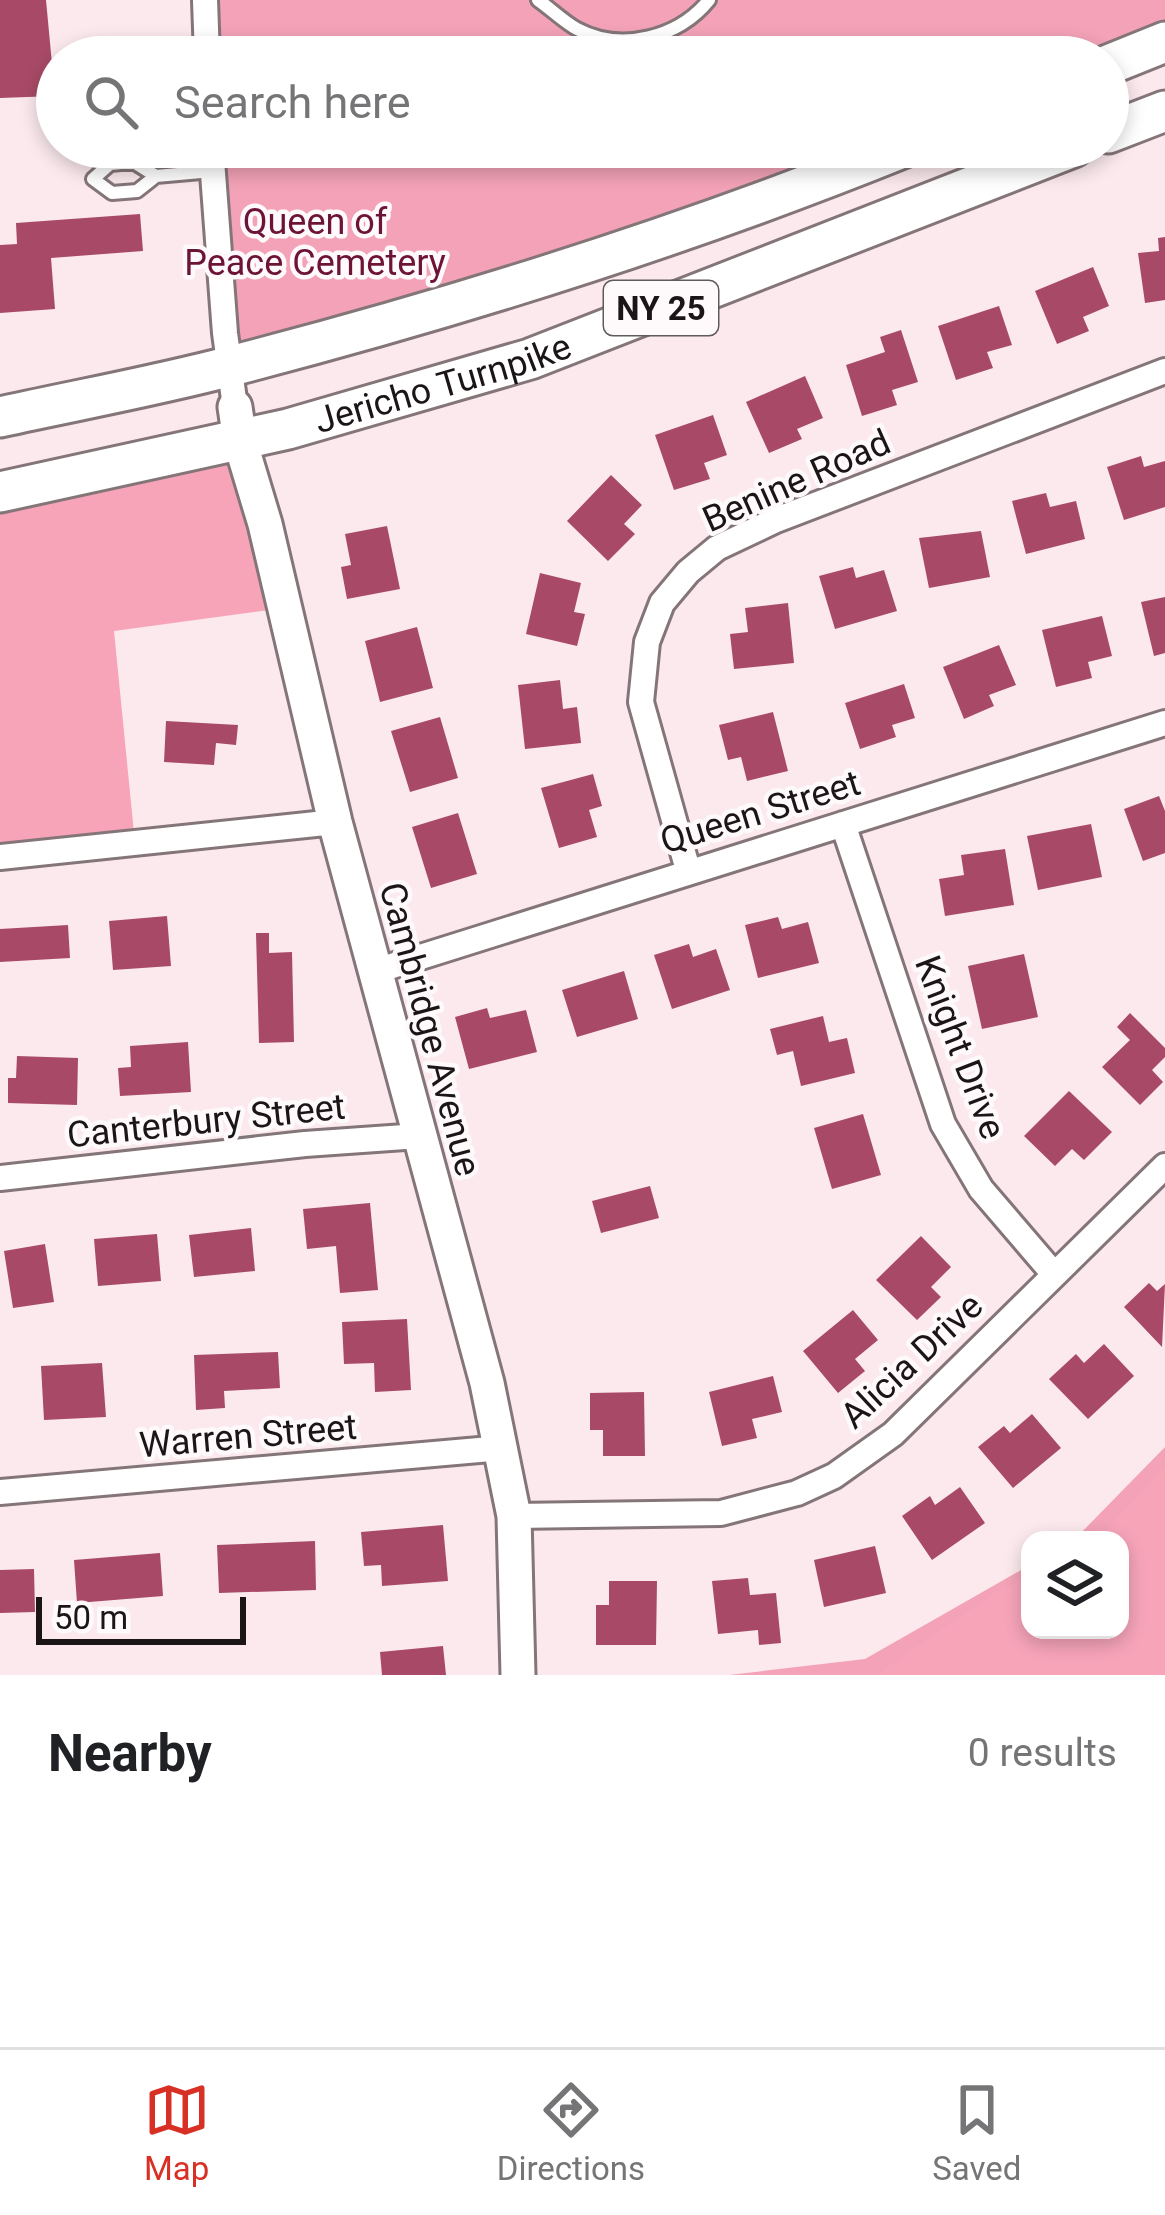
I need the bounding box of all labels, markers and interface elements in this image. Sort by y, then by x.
search box [36,36,1129,168]
icon: search [78,69,144,135]
text: Search here [174,76,411,129]
park label: Queen of Peace Cemetery [184,201,446,284]
road number: NY 25 [604,281,718,335]
street label: Jericho Turnpike [310,325,577,442]
street label: Benine Road [696,421,897,541]
street label: Queen Street [655,762,865,862]
street label: Cambridge Avenue [371,878,489,1181]
street label: Knight Drive [906,950,1014,1145]
street label: Canterbury Street [65,1086,347,1156]
street label: Alicia Drive [832,1285,991,1437]
street label: Warren Street [138,1406,358,1466]
map controls [1021,1531,1129,1639]
button: layers [1021,1531,1129,1639]
scale bar [36,1591,246,1644]
text: 50 m [54,1598,128,1637]
text: Nearby [48,1724,212,1783]
text: 0 results [968,1730,1117,1776]
tab: Map [144,2077,210,2188]
tab: Directions [497,2077,645,2188]
tab: Saved [932,2077,1021,2188]

